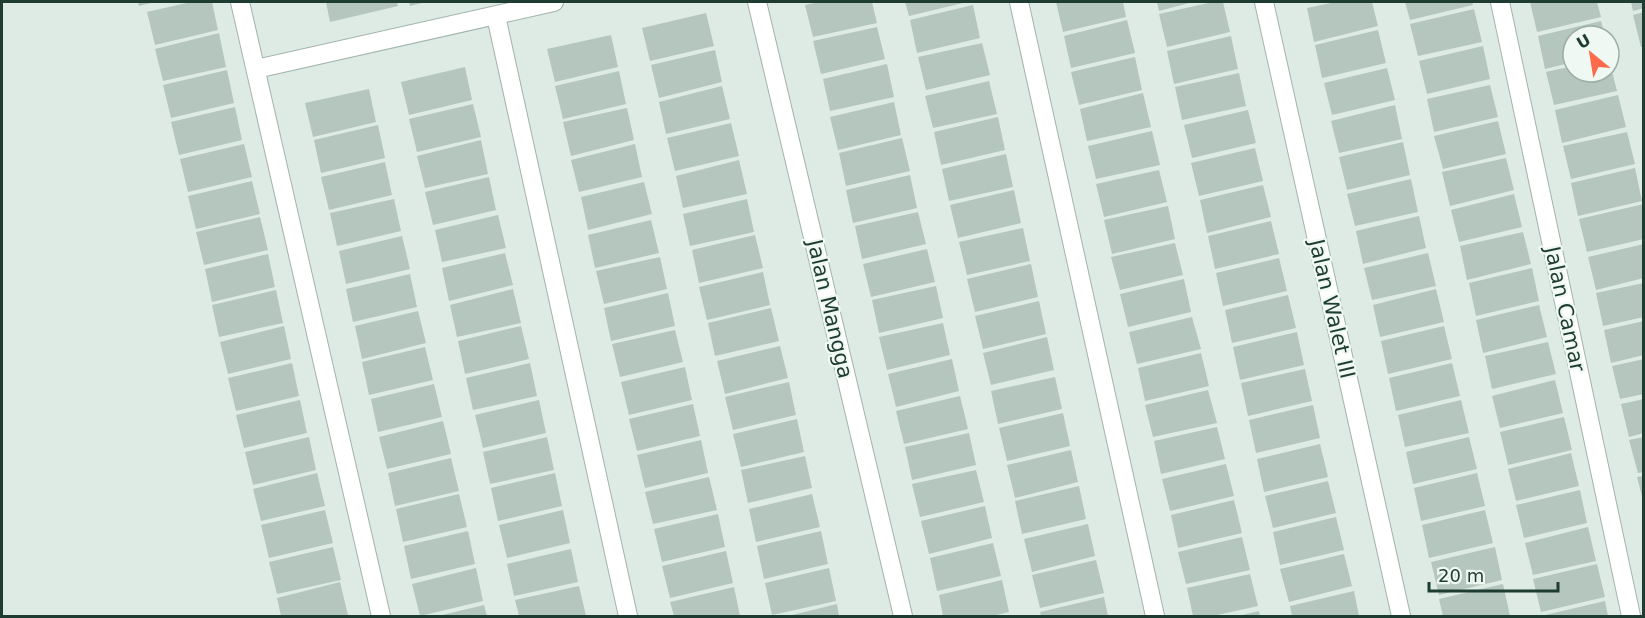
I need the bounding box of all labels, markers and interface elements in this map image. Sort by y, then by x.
north arrow [1561,24,1621,84]
text: U [1573,30,1594,53]
street label: Jalan Mangga [802,235,858,381]
street label: Jalan Walet III [1304,235,1360,381]
street label: Jalan Camar [1540,242,1590,374]
scale bar [1429,555,1558,593]
text: 20 m [1438,565,1484,586]

